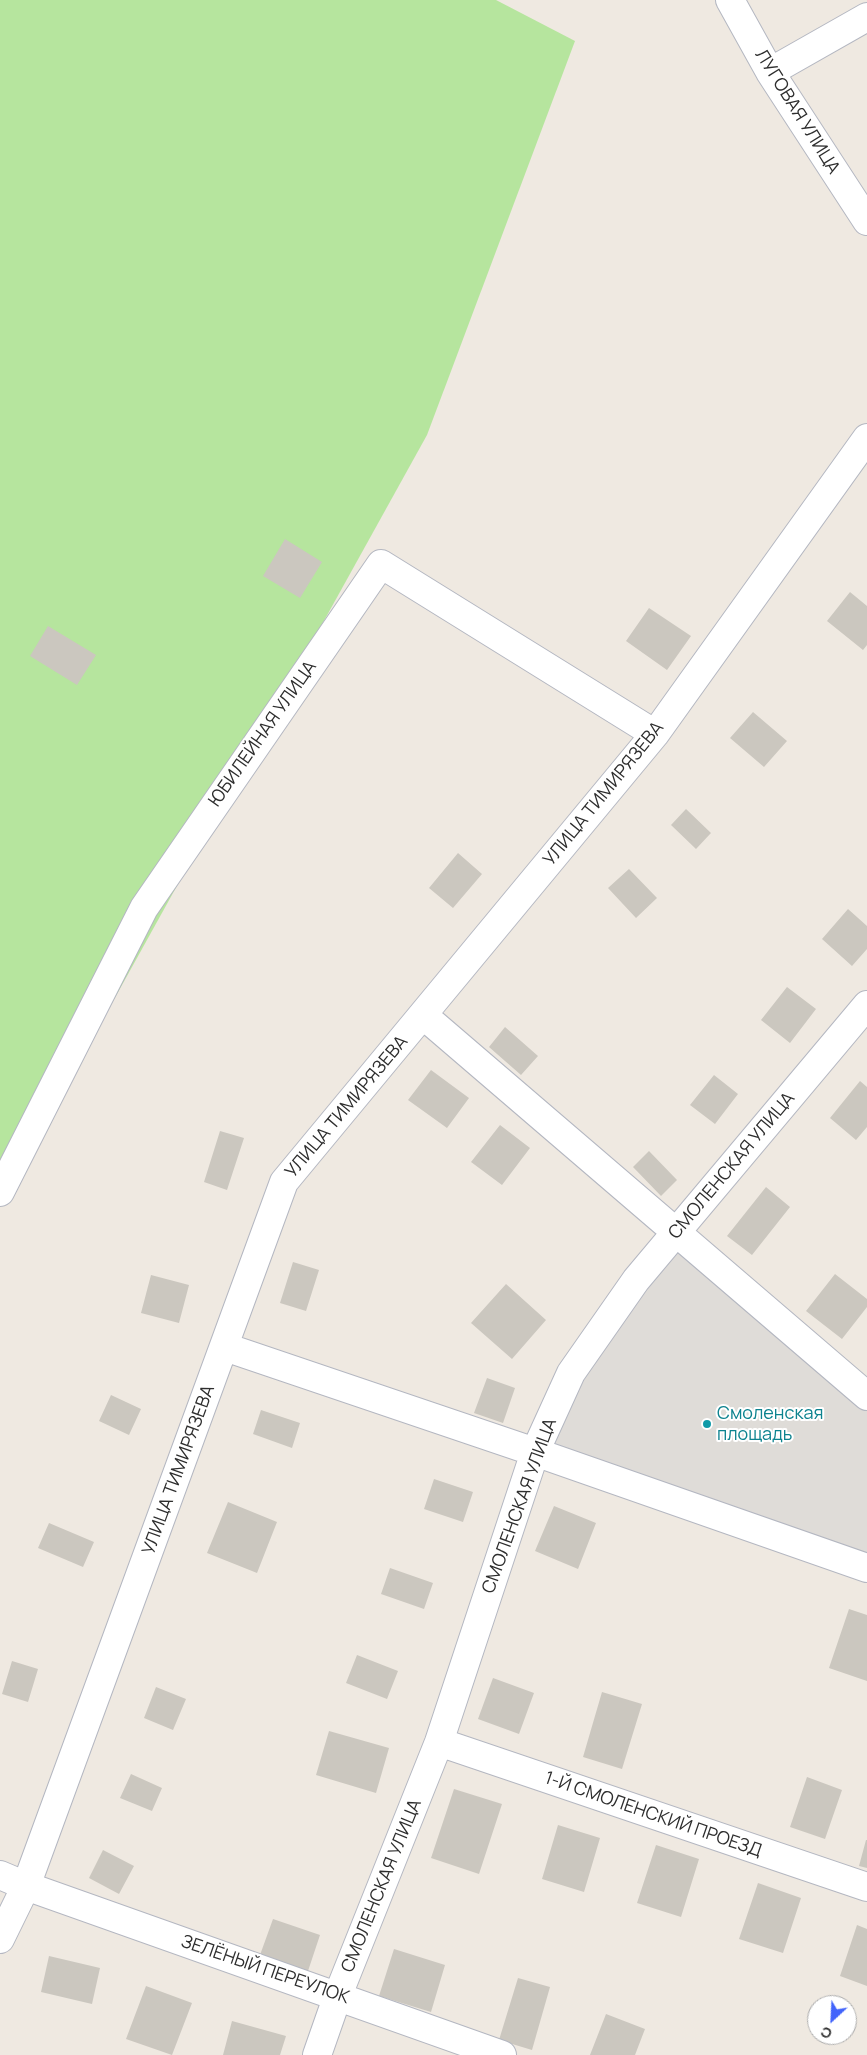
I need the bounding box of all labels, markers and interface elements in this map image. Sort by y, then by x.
street label: ЛУГОВАЯ УЛИЦА [750,46,844,178]
street label: ЮБИЛЕЙНАЯ УЛИЦА [205,657,321,811]
street label: УЛИЦА ТИМИРЯЗЕВА [539,718,669,870]
street label: УЛИЦА ТИМИРЯЗЕВА [281,1032,413,1182]
street label: СМОЛЕНСКАЯ УЛИЦА [664,1088,800,1244]
street label: УЛИЦА ТИМИРЯЗЕВА [138,1382,220,1558]
place label: Смоленская площадь [717,1403,823,1446]
street label: СМОЛЕНСКАЯ УЛИЦА [478,1415,562,1597]
marker: Смоленская площадь [701,1418,713,1430]
street label: 1-Й СМОЛЕНСКИЙ ПРОЕЗД [542,1768,764,1862]
street label: СМОЛЕНСКАЯ УЛИЦА [337,1796,427,1976]
street label: ЗЕЛЁНЫЙ ПЕРЕУЛОК [178,1931,352,2009]
north arrow [807,1995,857,2045]
text: С [817,2022,835,2044]

